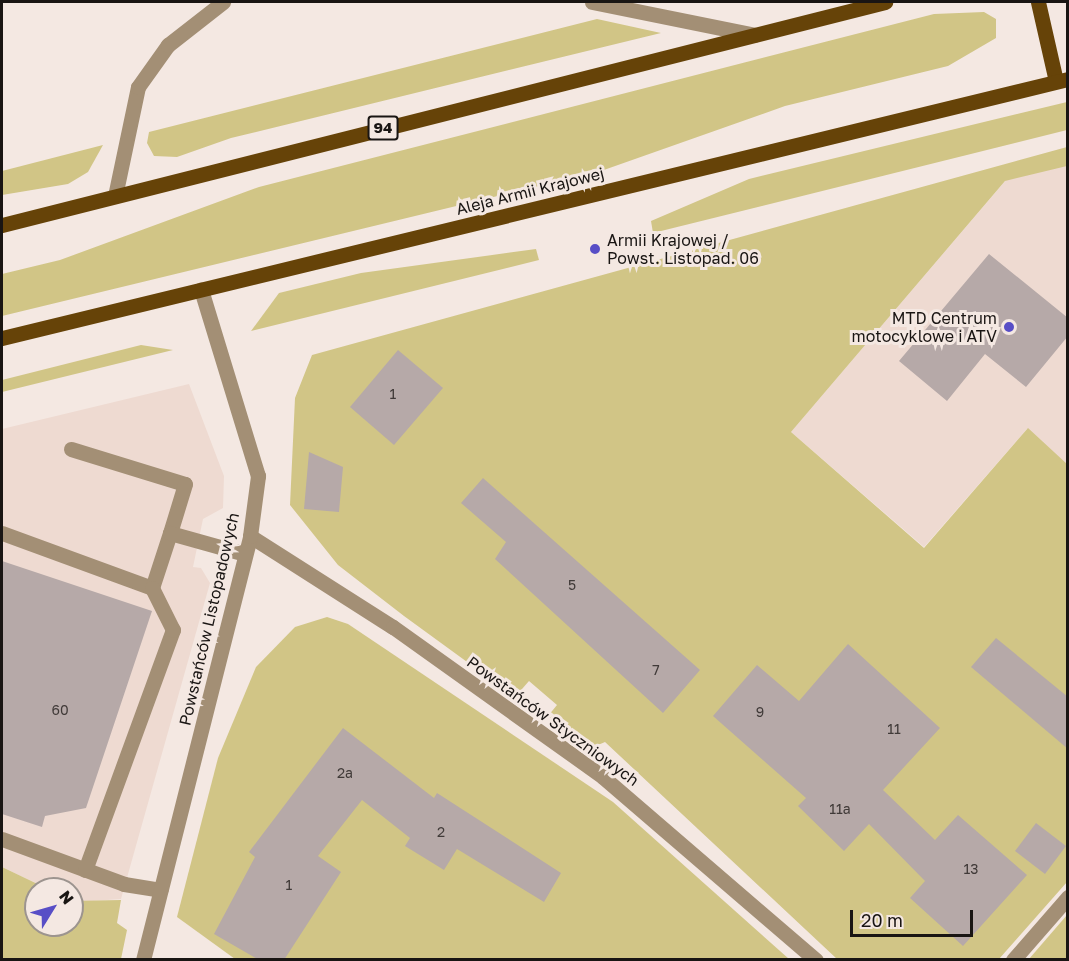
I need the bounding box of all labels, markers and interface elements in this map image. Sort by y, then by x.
road number: 94 [366,116,400,140]
street label: Aleja Armii Krajowej [454,163,606,219]
place label: Armii Krajowej / Powst. Listopad. 06 [607,230,759,268]
marker: Armii Krajowej / Powst. Listopad. 06 [588,242,602,256]
place label: MTD Centrum motocyklowe i ATV [852,308,997,346]
marker: MTD Centrum motocyklowe i ATV [1002,320,1016,334]
house number: 1 [390,386,396,402]
street label: Powstańców Listopadowych [175,511,243,727]
house number: 5 [568,577,576,593]
street label: Powstańców Styczniowych [463,652,643,790]
house number: 7 [652,662,660,678]
house number: 60 [51,702,69,718]
house number: 9 [756,704,764,720]
house number: 11 [887,721,901,737]
house number: 2a [337,765,353,781]
house number: 11a [829,801,851,817]
house number: 2 [437,824,445,840]
house number: 13 [964,861,978,877]
north arrow [24,877,84,937]
house number: 1 [286,877,292,893]
text: N [55,886,78,908]
scale bar [853,898,976,936]
text: 20 m [861,909,903,931]

